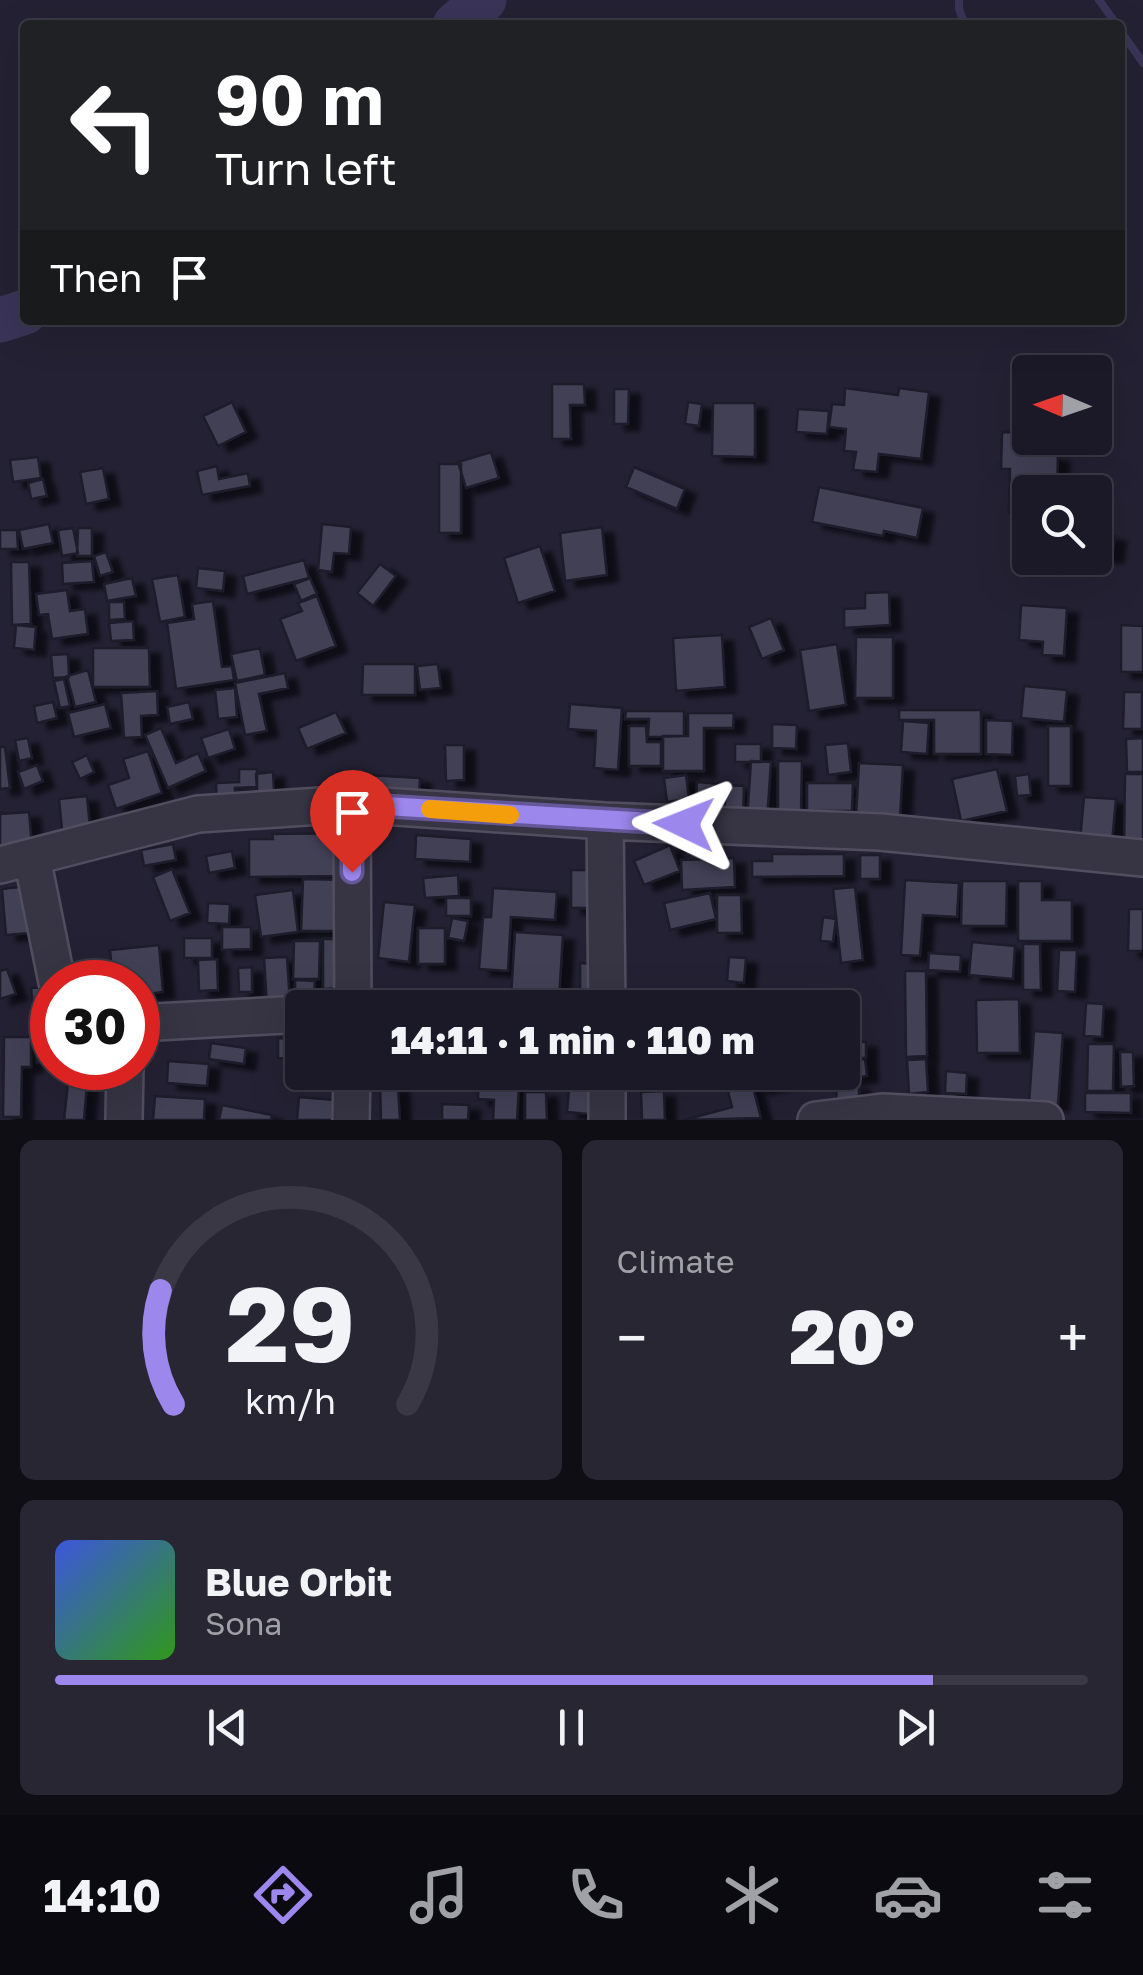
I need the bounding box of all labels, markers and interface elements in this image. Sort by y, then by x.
text: 90 m [215,56,384,140]
icon: left [50,60,180,190]
text: Turn left [215,141,397,195]
icon: arrive [162,250,217,305]
text: Then [50,255,142,300]
north arrow [1012,355,1112,455]
map controls [1012,355,1112,575]
button: search [1012,475,1112,575]
pin [310,770,395,873]
position arrow [632,772,736,876]
icon: arrive [325,785,380,840]
speed limit sign: 30 [30,960,160,1090]
text: 14:11 · 1 min · 110 m [390,1017,755,1062]
text: Climate [617,1242,735,1280]
text: 29 [226,1260,355,1385]
text: 20° [790,1290,915,1381]
text: − [617,1304,647,1370]
text: + [1058,1304,1088,1370]
text: km/h [245,1379,336,1422]
text: Blue Orbit [205,1559,392,1604]
text: Sona [205,1604,282,1642]
icon: previous [200,1700,255,1755]
icon: pause [544,1700,599,1755]
icon: next [888,1700,943,1755]
icon: directions [248,1860,318,1930]
icon: music [404,1860,474,1930]
icon: phone [561,1860,631,1930]
icon: climate [717,1860,787,1930]
icon: car [873,1860,943,1930]
icon: filters [1030,1860,1100,1930]
text: 14:10 [43,1868,161,1922]

